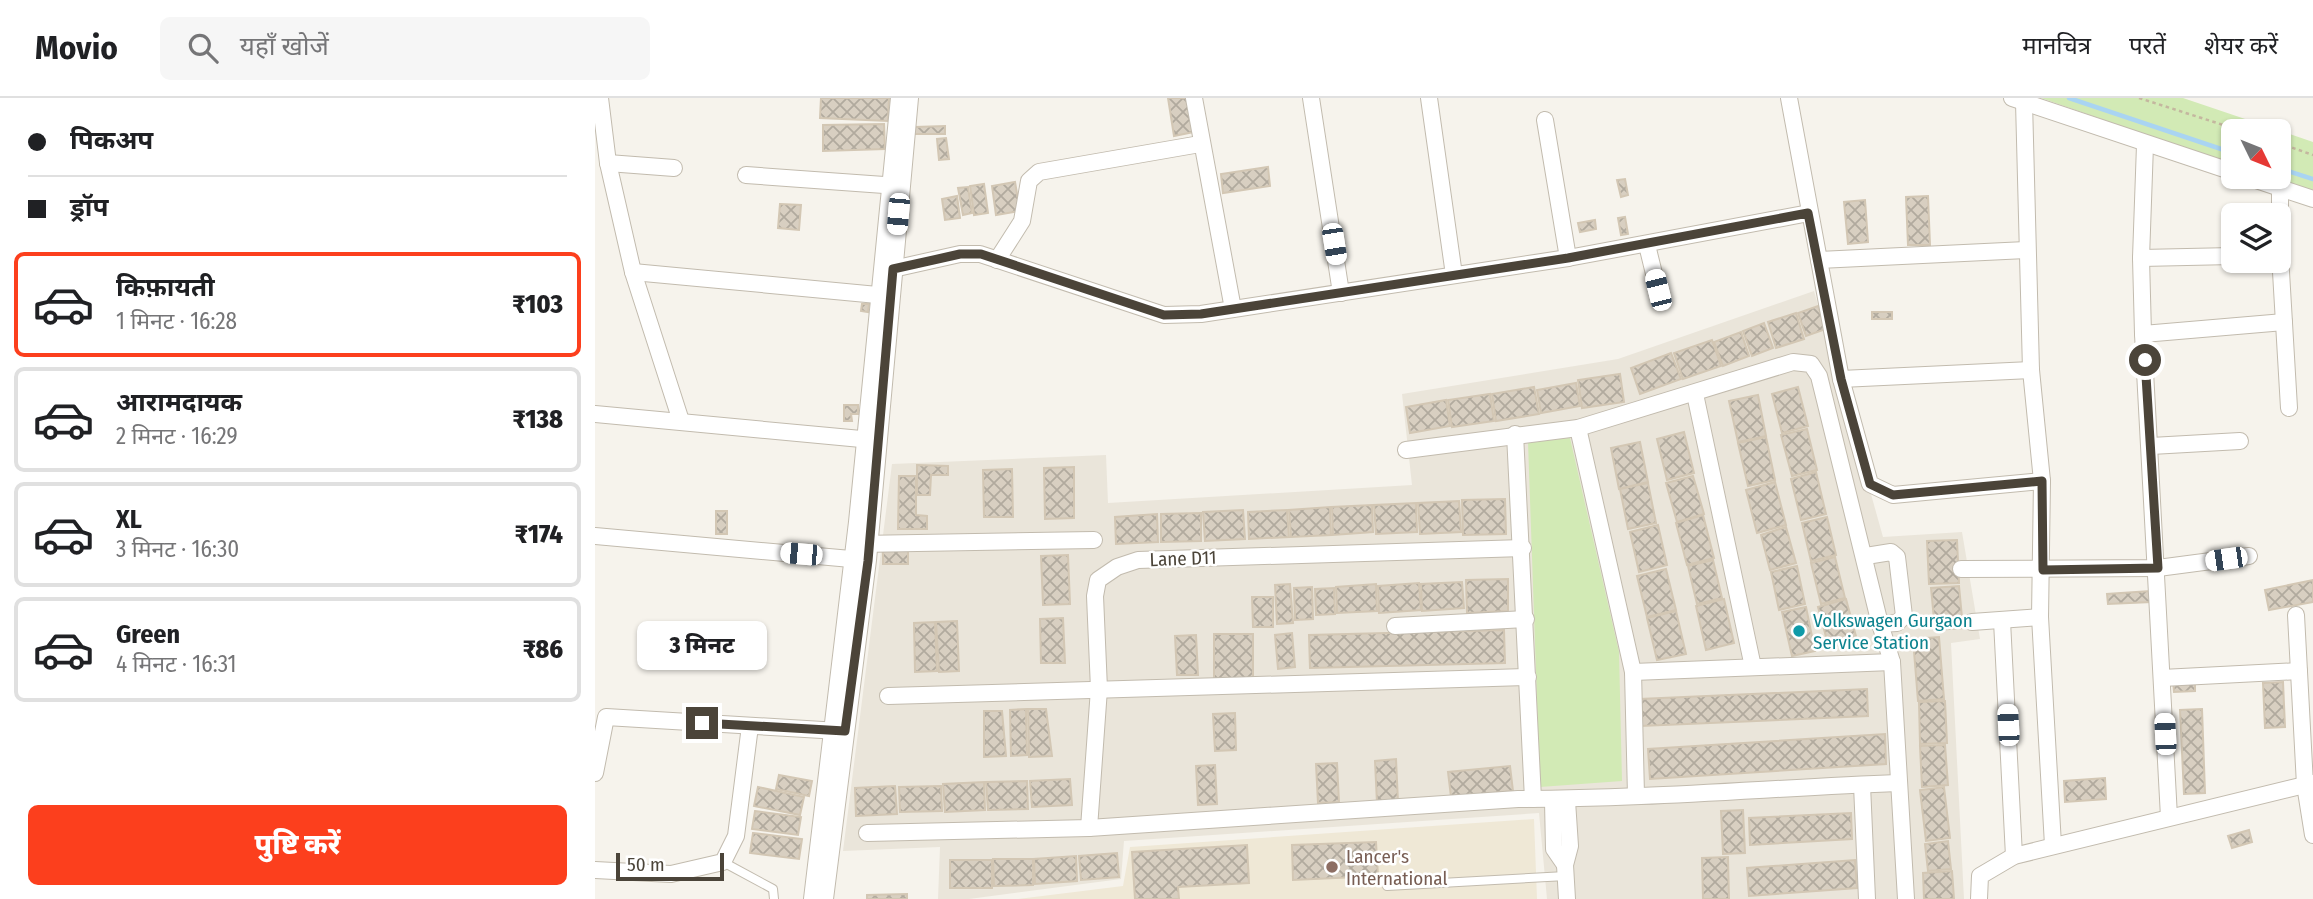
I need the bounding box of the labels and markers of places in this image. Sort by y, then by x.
place label: Volkswagen Gurgaon Service Station [1813,609,1973,654]
marker: Volkswagen Gurgaon Service Station [1791,623,1807,639]
place label: Lancer's International [1346,845,1447,890]
marker: Lancer's International [1324,859,1340,875]

